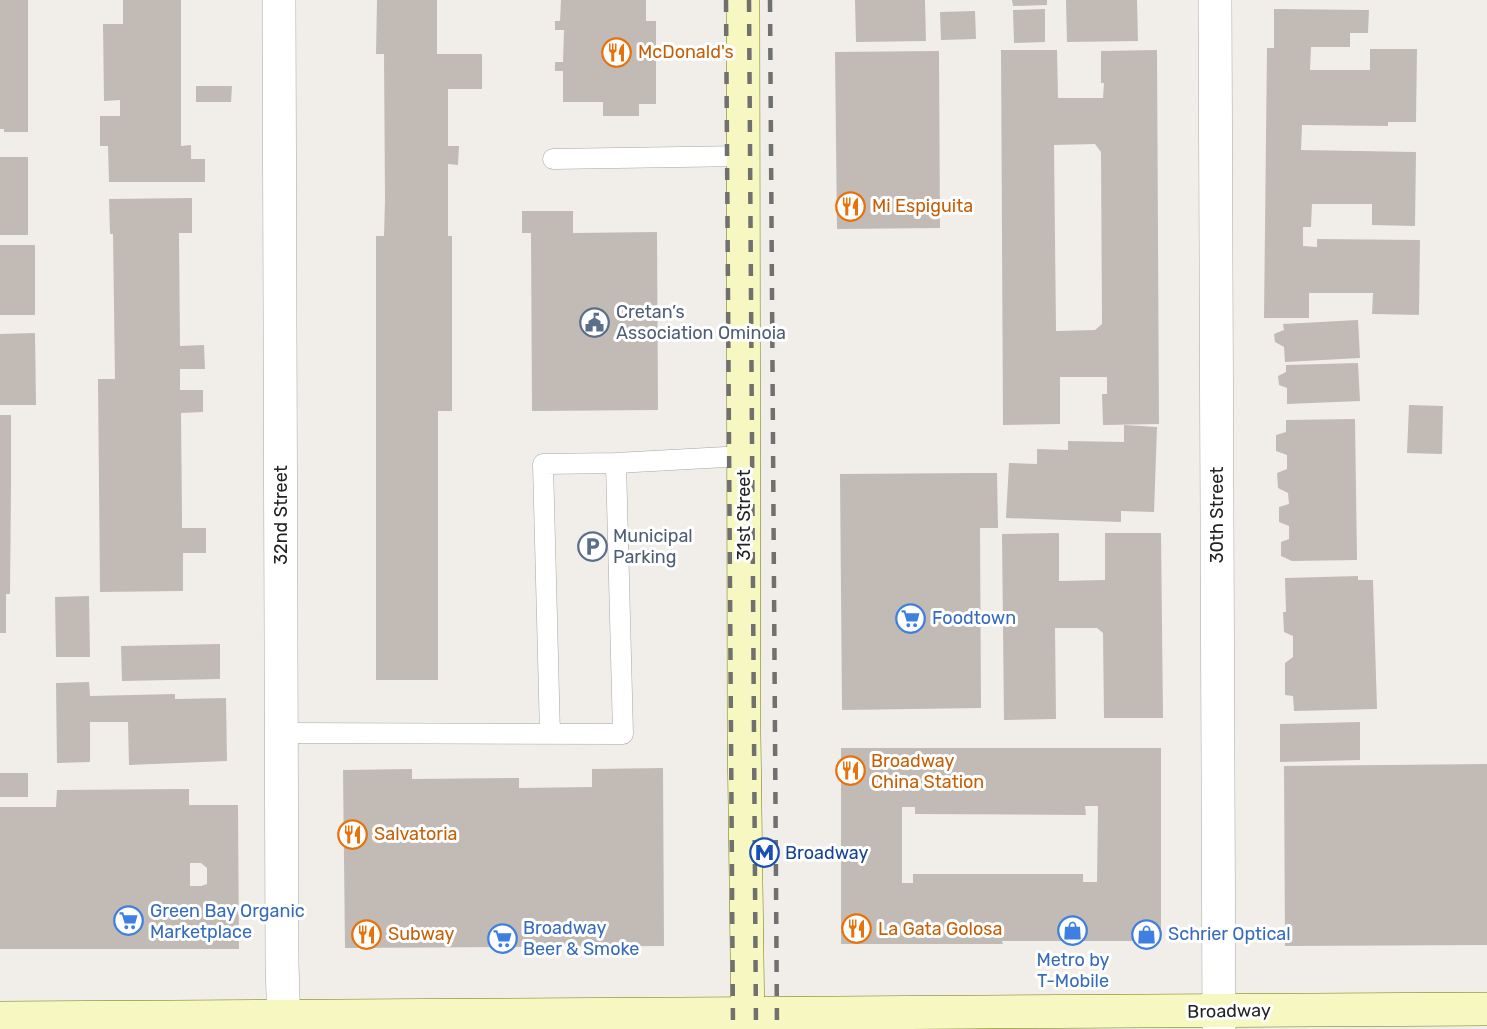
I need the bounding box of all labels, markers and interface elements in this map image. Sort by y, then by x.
restaurant icon: McDonald's [601,36,633,68]
place label: McDonald's [638,41,734,63]
restaurant icon: Mi Espiguita [835,190,867,222]
place label: Mi Espiguita [872,195,973,217]
place label: Cretan’s Association Ominoia [616,301,786,344]
public building icon: Cretan’s Association Ominoia [579,306,611,338]
street label: 32nd Street [270,465,292,565]
street label: 30th Street [1206,467,1228,563]
street label: 31st Street [733,470,755,560]
place label: Municipal Parking [613,525,693,568]
parking icon: Municipal Parking [576,530,608,562]
supermarket icon: Foodtown [895,602,927,634]
place label: Foodtown [932,607,1016,629]
place label: Broadway China Station [871,750,984,793]
restaurant icon: Broadway China Station [834,755,866,787]
restaurant icon: Salvatoria [337,818,369,850]
place label: Salvatoria [374,823,457,845]
metro station icon: Broadway [748,837,780,869]
place label: Broadway [785,842,869,864]
place label: Green Bay Organic Marketplace [150,900,305,943]
supermarket icon: Green Bay Organic Marketplace [113,905,145,937]
restaurant icon: La Gata Golosa [841,913,873,945]
shop icon: Metro by T-Mobile [1057,915,1089,947]
place label: Broadway Beer & Smoke [523,917,639,960]
restaurant icon: Subway [351,918,383,950]
place label: La Gata Golosa [878,918,1002,940]
shop icon: Schrier Optical [1131,918,1163,950]
supermarket icon: Broadway Beer & Smoke [486,922,518,954]
place label: Subway [388,923,454,945]
place label: Schrier Optical [1168,923,1291,945]
place label: Metro by T-Mobile [1036,949,1110,992]
street label: Broadway [1187,999,1271,1023]

